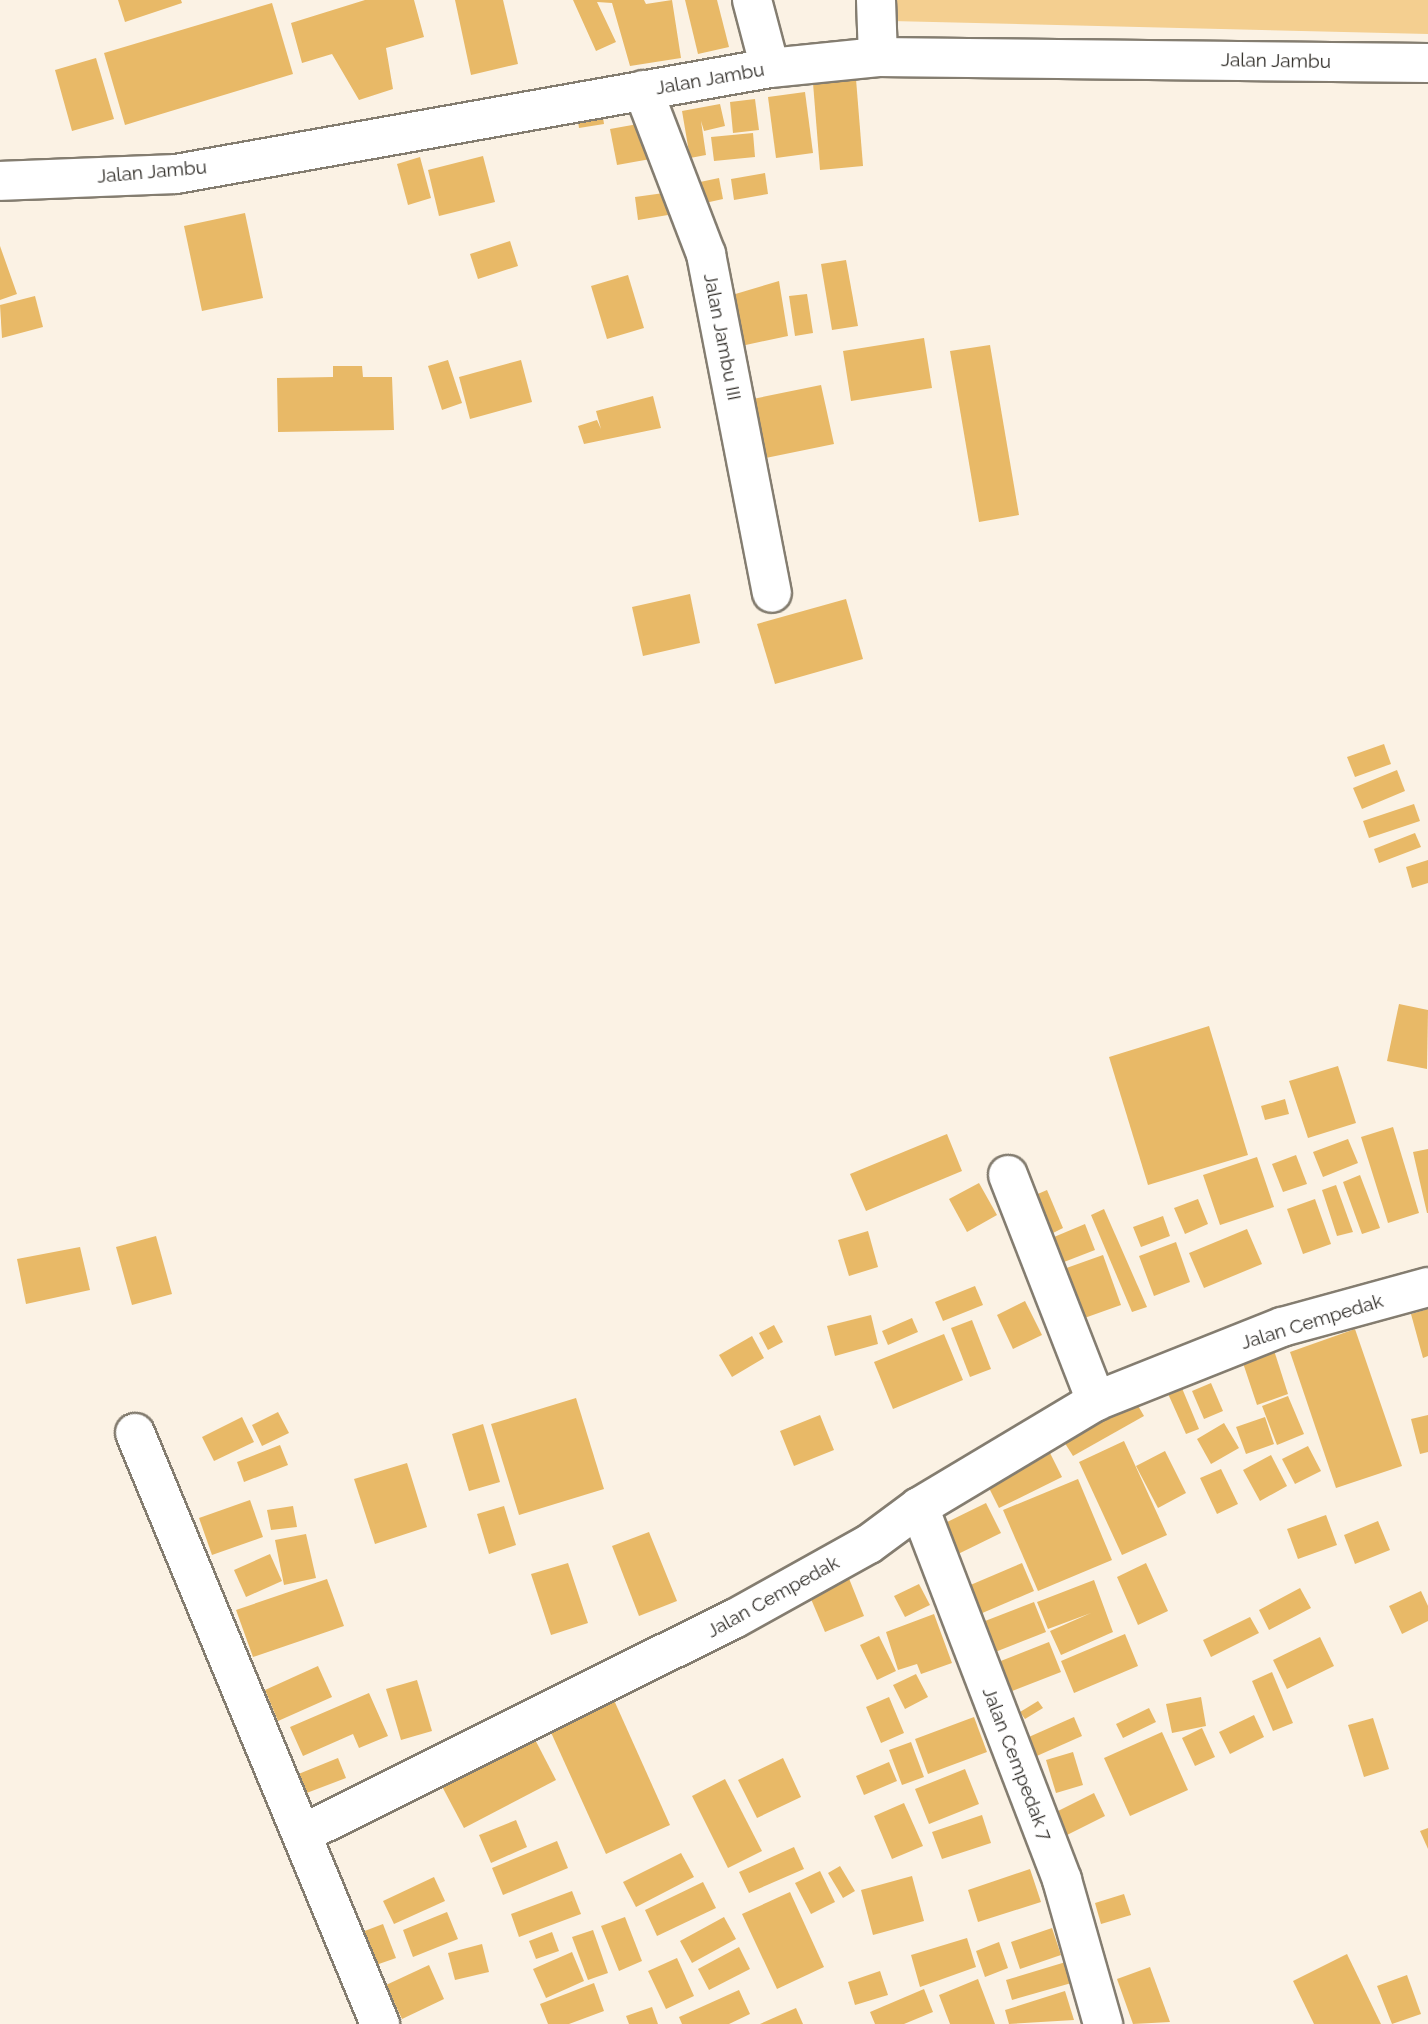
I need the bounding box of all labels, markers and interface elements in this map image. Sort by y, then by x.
street label: Jalan Jambu [1221,49,1331,73]
street label: Jalan Jambu [654,58,766,100]
street label: Jalan Jambu [96,156,208,188]
street label: Jalan Jambu III [698,271,746,403]
street label: Jalan Cempedak [1238,1290,1386,1354]
street label: Jalan Cempedak [703,1551,843,1643]
street label: Jalan Cempedak 7 [977,1684,1057,1844]

